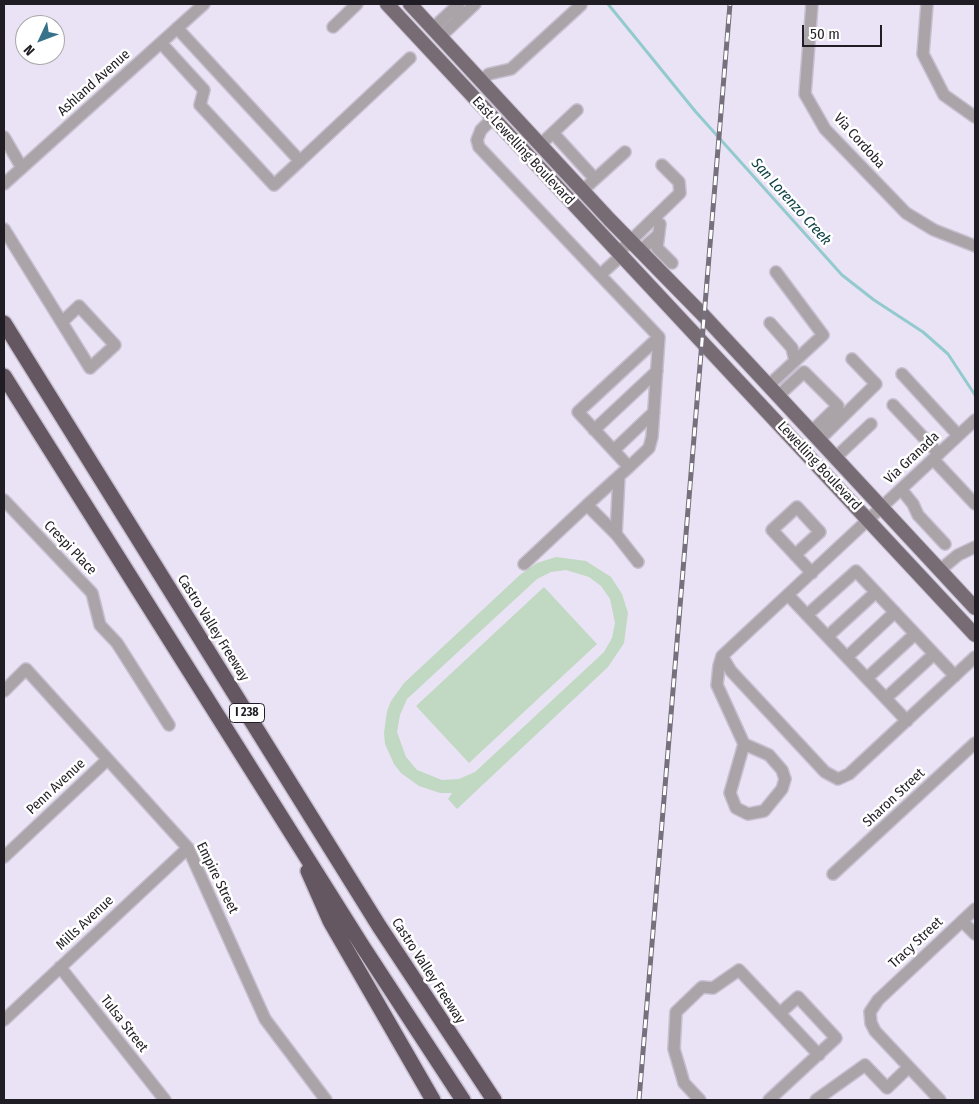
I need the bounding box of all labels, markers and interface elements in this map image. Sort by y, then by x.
north arrow [15,15,65,65]
scale bar [804,15,884,47]
text: 50 m [810,25,840,43]
text: N [20,41,38,59]
street label: Ashland Avenue [54,46,134,120]
street label: East Lewelling Boulevard [469,93,577,209]
street label: Via Cordoba [830,110,888,172]
water label: San Lorenzo Creek [747,155,835,249]
street label: Lewelling Boulevard [774,418,864,514]
street label: Via Granada [881,428,943,488]
street label: Crespi Place [40,517,100,579]
street label: Castro Valley Freeway [173,572,253,684]
road number: I 238 [230,704,264,722]
street label: Penn Avenue [23,756,89,818]
street label: Sharon Street [860,765,928,831]
street label: Empire Street [193,840,241,916]
street label: Mills Avenue [53,892,117,954]
street label: Tracy Street [886,914,946,972]
street label: Castro Valley Freeway [388,915,468,1027]
street label: Tulsa Street [97,992,151,1056]

